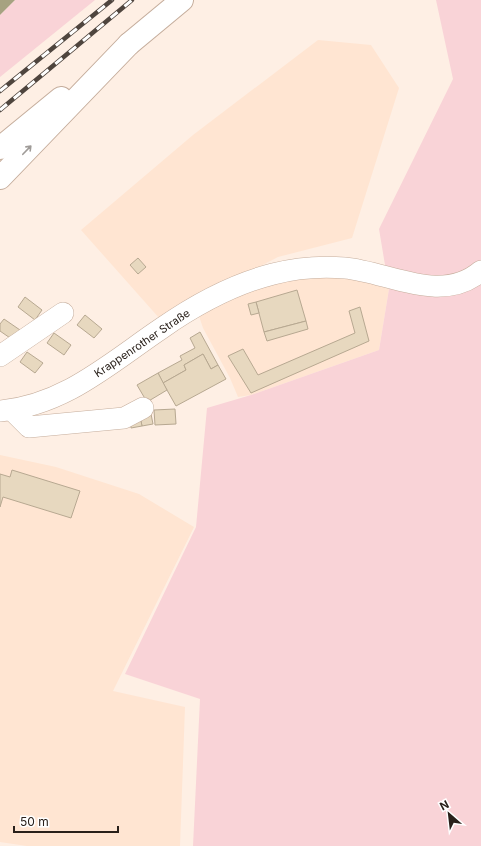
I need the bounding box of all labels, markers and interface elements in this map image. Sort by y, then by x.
one-way arrow [22,145,32,155]
street label: Krappenrother Straße [91,306,193,380]
north arrow [429,794,469,834]
text: N [437,797,451,813]
scale bar [14,808,118,834]
text: 50 m [20,814,49,829]

